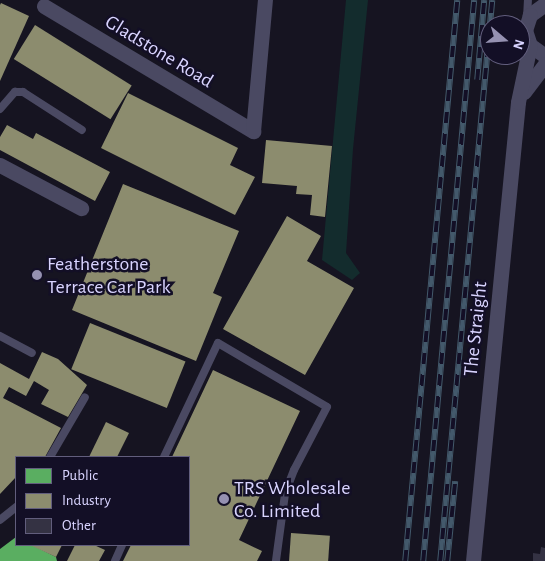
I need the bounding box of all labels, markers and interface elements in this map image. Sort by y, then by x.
street label: Gladstone Road [101,10,217,94]
north arrow [480,15,530,65]
text: N [510,38,526,51]
place label: Featherstone Terrace Car Park [47,252,171,299]
marker: Featherstone Terrace Car Park [31,269,43,281]
street label: The Straight [459,280,493,378]
legend [15,456,190,546]
text: Public [62,468,98,483]
place label: TRS Wholesale Co. Limited [234,476,350,523]
text: Industry [62,493,111,508]
marker: TRS Wholesale Co. Limited [218,493,230,505]
text: Other [62,518,96,533]

